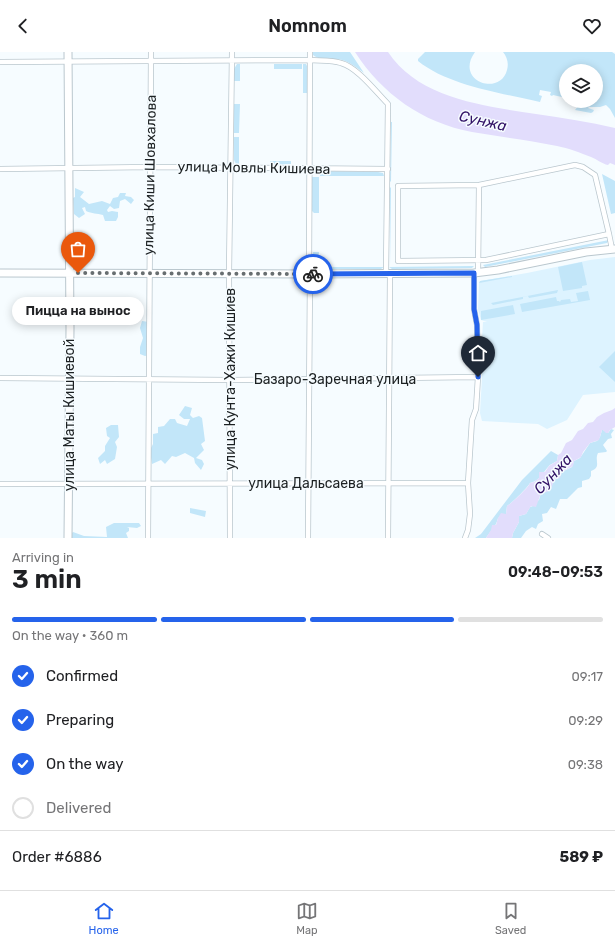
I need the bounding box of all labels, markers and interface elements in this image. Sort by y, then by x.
icon: back [12,15,34,37]
text: Nomnom [268,15,347,37]
icon: heart [581,15,603,37]
map controls [559,64,603,108]
button: layers [559,64,603,108]
street label: улица Киши Шовхалова [140,95,160,255]
water label: Сунжа [457,107,509,135]
street label: улица Мовлы Кишиева [178,158,330,178]
pin [61,232,95,273]
icon: bag [67,238,89,260]
courier [293,254,333,294]
icon: bike [302,263,324,285]
street label: улица Кунта-Хажи Кишиев [222,288,239,470]
callout: Пицца на вынос [12,297,144,325]
text: Пицца на вынос [25,303,131,318]
pin [461,336,495,377]
street label: улица Маты Кишиевой [61,339,78,491]
icon: home [467,342,489,364]
street label: Базаро-Заречная улица [254,371,416,388]
water label: Сунжа [530,450,576,498]
street label: улица Дальсаева [248,475,364,492]
text: Arriving in [12,550,74,565]
text: 09:48–09:53 [508,563,603,581]
text: 3 min [12,564,82,595]
text: On the way · 360 m [12,628,128,643]
icon: check [12,665,34,687]
text: Confirmed [46,667,118,685]
text: 09:17 [571,669,603,684]
icon: check [12,709,34,731]
text: Preparing [46,711,114,729]
text: 09:29 [568,713,603,728]
icon: check [12,753,34,775]
text: On the way [46,755,124,773]
text: 09:38 [568,757,603,772]
text: Delivered [46,799,111,817]
text: Order #6886 [12,848,102,866]
text: 589 ₽ [560,848,603,866]
tab: Home [89,900,119,937]
tab: Map [296,900,318,937]
tab: Saved [495,900,526,937]

